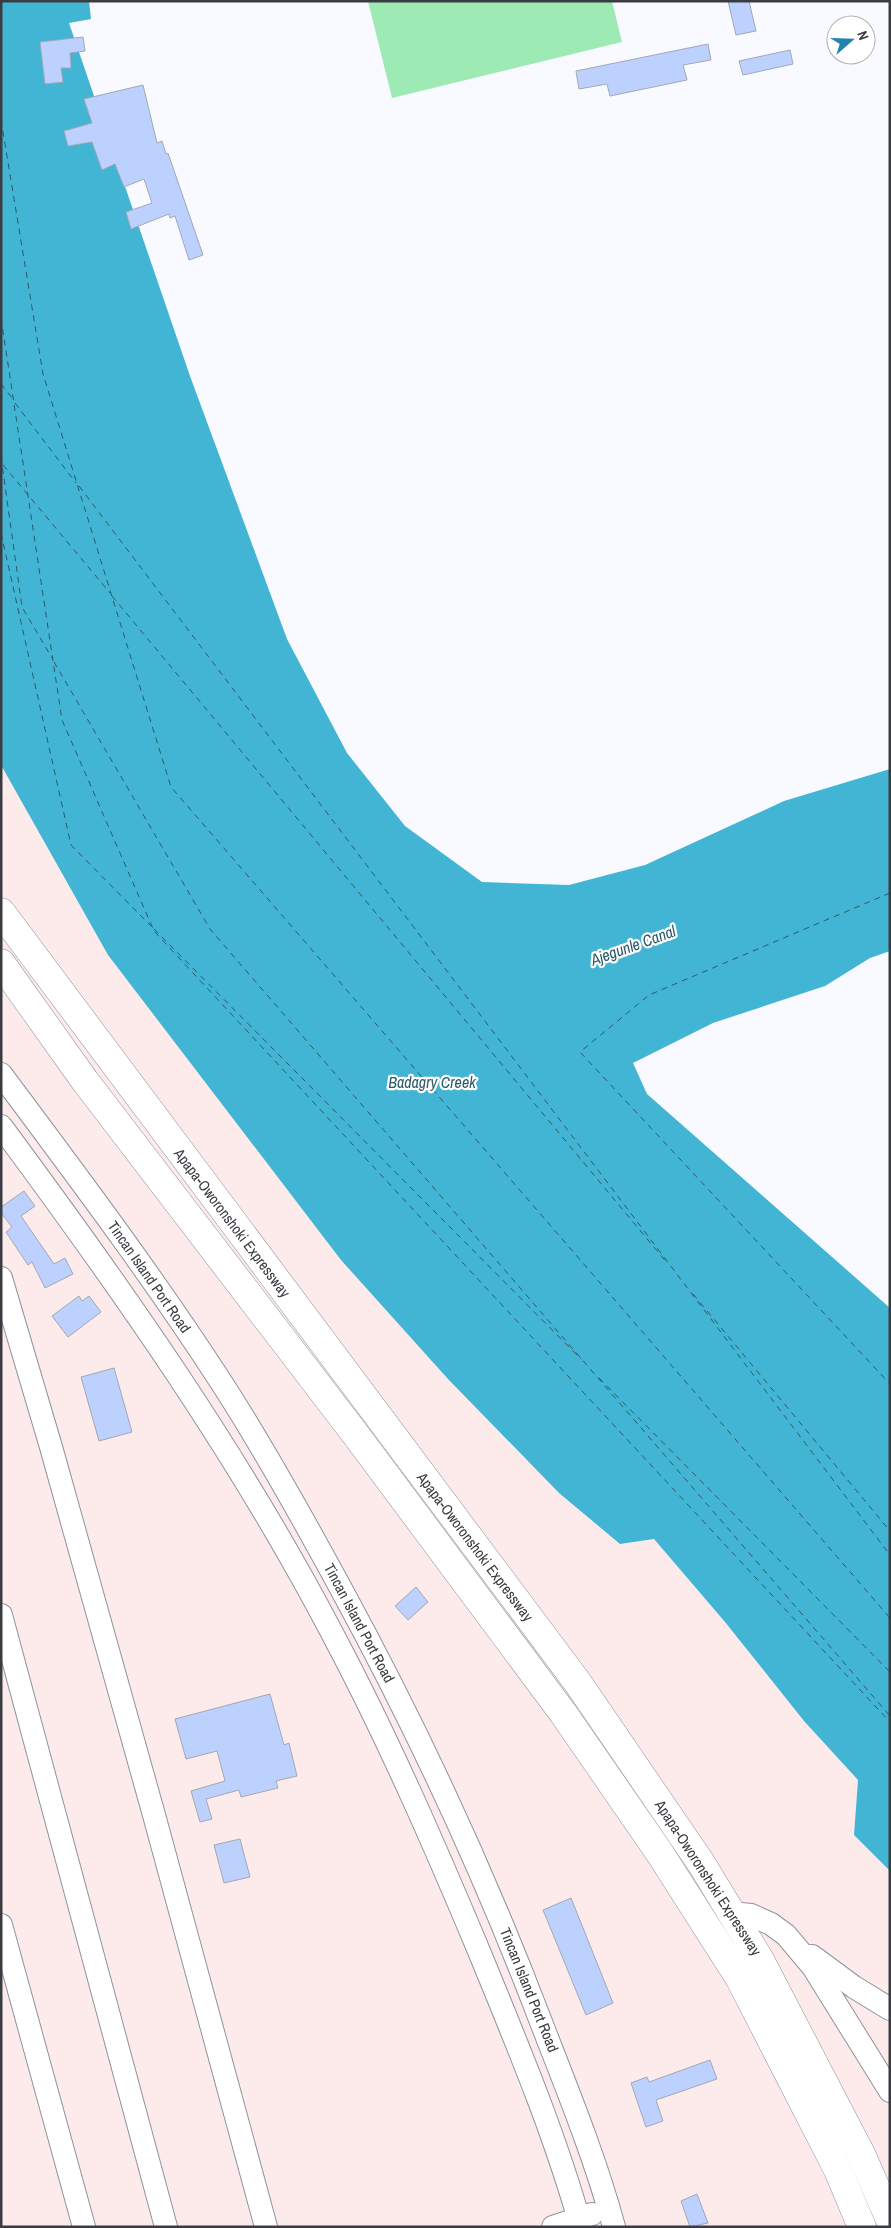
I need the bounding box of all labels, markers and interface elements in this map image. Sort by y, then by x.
north arrow [826,15,876,65]
text: N [853,29,873,43]
water label: Ajegunle Canal [586,919,680,971]
water label: Badagry Creek [388,1071,476,1093]
street label: Apapa-Oworonshoki Expressway [169,1143,296,1302]
street label: Tincan Island Port Road [103,1216,196,1337]
street label: Apapa-Oworonshoki Expressway [412,1467,539,1626]
street label: Tincan Island Port Road [319,1559,400,1686]
street label: Apapa-Oworonshoki Expressway [650,1795,767,1960]
street label: Tincan Island Port Road [495,1925,564,2055]

